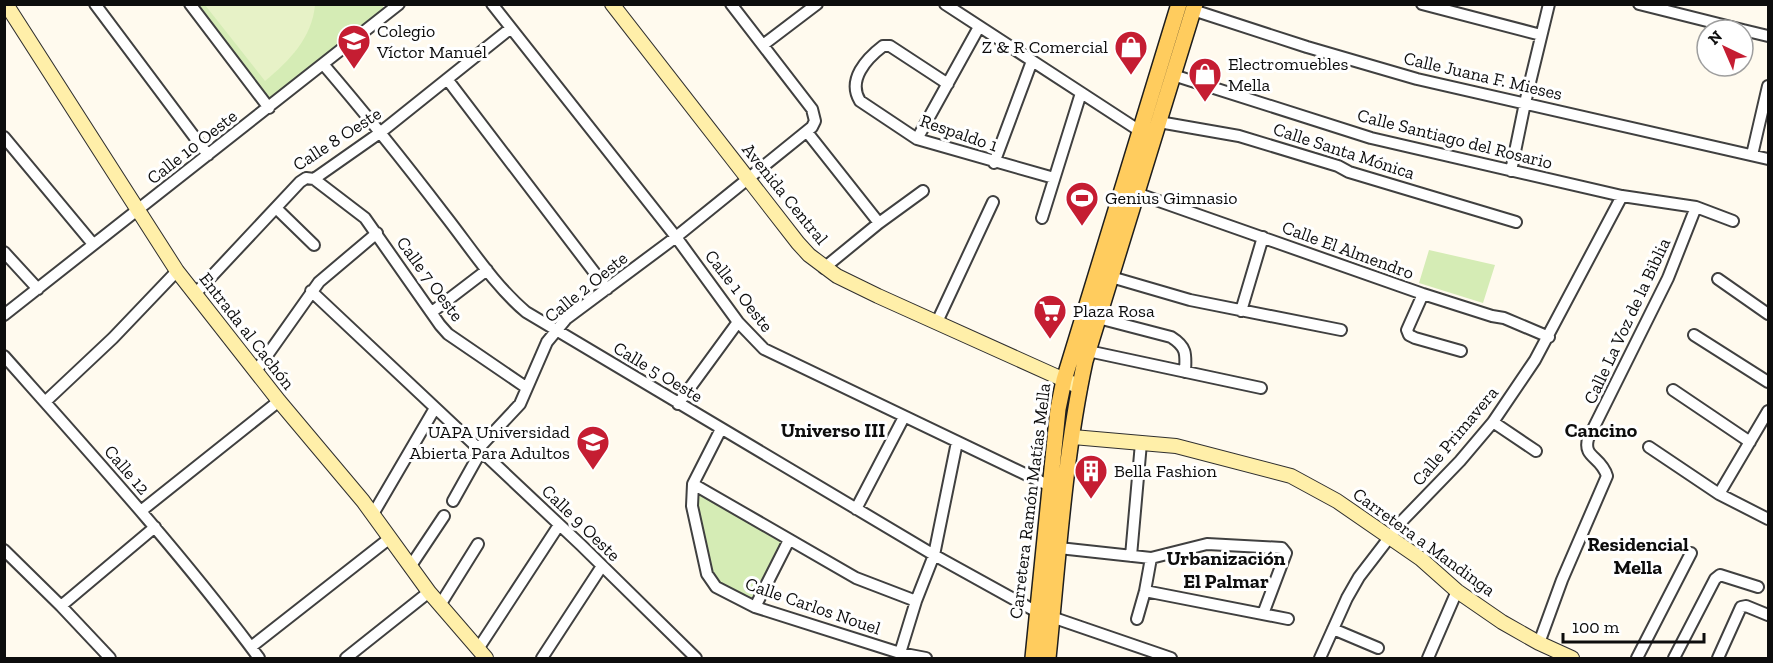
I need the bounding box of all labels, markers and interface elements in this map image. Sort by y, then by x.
north arrow [1695,18,1755,78]
place label: Colegio Víctor Manuel [376,20,487,63]
school or university icon: Colegio Víctor Manuel [336,23,372,70]
text: N [1704,27,1726,49]
shop icon: Z & R Comercial [1113,29,1149,76]
place label: Z & R Comercial [982,36,1108,58]
street label: Calle Juana F. Mieses [1402,47,1565,105]
place label: Electromuebles Mella [1228,53,1349,96]
shop icon: Electromuebles Mella [1187,56,1223,103]
street label: Calle 8 Oeste [289,102,385,176]
street label: Calle Santiago del Rosario [1355,104,1555,174]
street label: Calle 10 Oeste [143,105,241,189]
street label: Respaldo 1 [917,109,1001,157]
street label: Calle Santa Mónica [1270,118,1418,184]
street label: Avenida Central [737,139,833,249]
sports icon: Genius Gimnasio [1064,180,1100,227]
place label: Genius Gimnasio [1105,187,1238,209]
street label: Calle El Almendro [1279,216,1417,284]
street label: Calle 7 Oeste [392,232,468,326]
street label: Calle La Voz de la Biblia [1579,234,1675,407]
street label: Calle 1 Oeste [700,246,778,336]
street label: Calle 2 Oeste [540,247,632,327]
street label: Entrada al Cachón [195,268,300,394]
supermarket icon: Plaza Rosa [1032,293,1068,340]
place label: Plaza Rosa [1073,300,1155,322]
street label: Calle 5 Oeste [609,337,707,407]
street label: Carretera Ramón Matías Mella [1005,382,1055,620]
street label: Calle Primavera [1407,382,1503,490]
district label: Universo III [781,418,885,442]
district label: Cancino [1565,418,1638,442]
place label: UAPA Universidad Abierta Para Adultos [409,421,570,464]
school or university icon: UAPA Universidad Abierta Para Adultos [575,424,611,471]
street label: Calle 12 [99,441,155,499]
building icon: Bella Fashion [1073,453,1109,500]
place label: Bella Fashion [1114,460,1217,482]
street label: Calle 9 Oeste [537,480,625,566]
street label: Carretera a Mandinga [1348,483,1500,601]
district label: Residencial Mella [1587,532,1689,579]
district label: Urbanización El Palmar [1167,546,1286,593]
street label: Calle Carlos Nouel [742,573,884,640]
scale bar [1563,606,1704,644]
text: 100 m [1572,616,1620,638]

